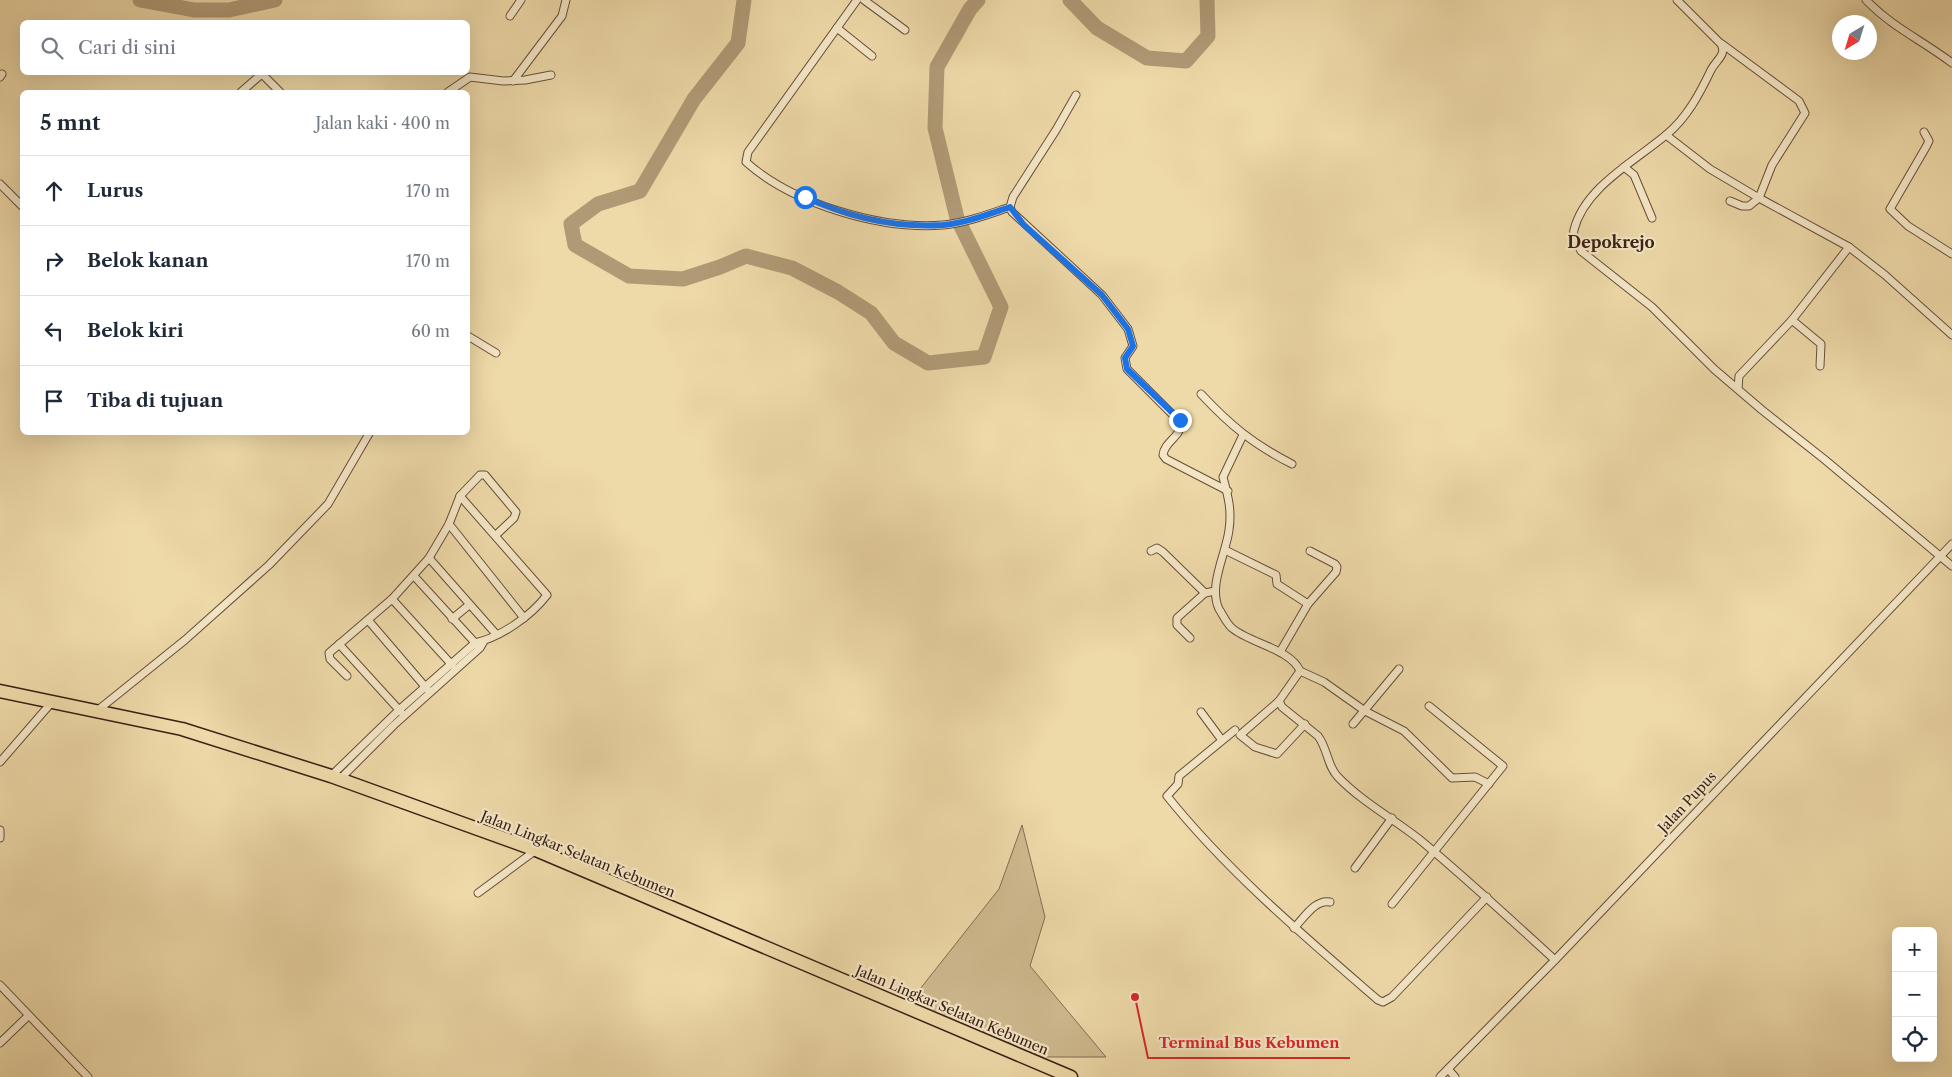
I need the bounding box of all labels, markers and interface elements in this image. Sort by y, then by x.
north arrow [1832,15,1877,60]
search box [20,20,470,75]
icon: search [38,34,66,62]
text: Cari di sini [78,36,176,59]
text: 5 mnt [40,110,101,135]
text: Jalan kaki · 400 m [315,113,450,133]
icon: ahead [40,177,68,205]
text: Lurus [87,179,143,202]
text: 170 m [406,181,450,201]
route start [794,186,817,209]
district label: Depokrejo [1567,232,1655,252]
icon: right [40,247,68,275]
text: Belok kanan [87,249,209,272]
text: 170 m [406,251,450,271]
icon: left [40,317,68,345]
text: Belok kiri [87,319,184,342]
text: 60 m [411,321,450,341]
icon: arrive [40,387,68,415]
text: Tiba di tujuan [87,389,223,412]
route end [1169,409,1192,432]
street label: Jalan Pupus [1653,768,1720,838]
street label: Jalan Lingkar Selatan Kebumen [476,806,678,901]
map controls [1892,927,1937,1062]
button: + [1892,927,1937,972]
street label: Jalan Lingkar Selatan Kebumen [851,960,1051,1059]
button: − [1892,972,1937,1017]
button: locate [1892,1017,1937,1062]
callout: Terminal Bus Kebumen [1148,1028,1350,1058]
text: Terminal Bus Kebumen [1158,1033,1340,1052]

